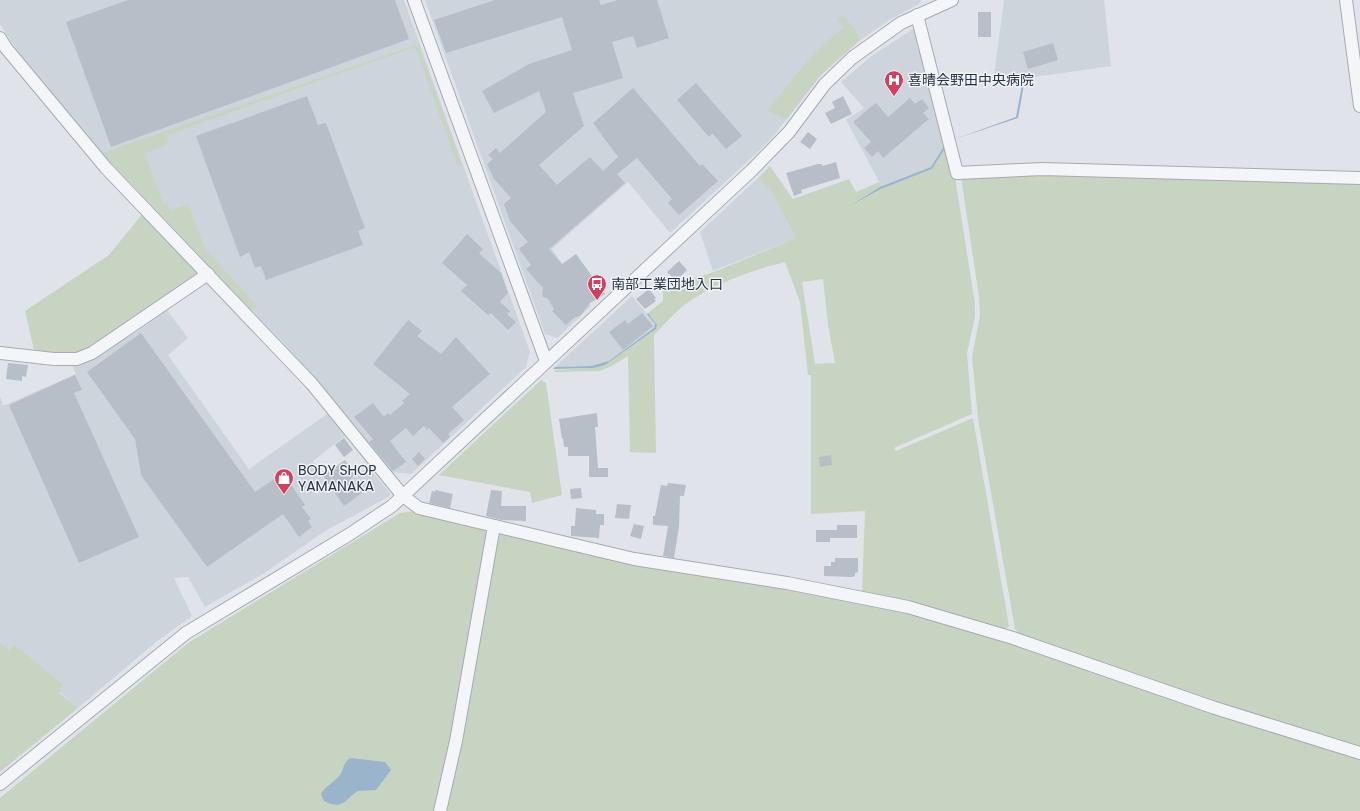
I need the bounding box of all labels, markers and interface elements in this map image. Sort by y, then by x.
hospital icon: 喜晴会野田中央病院 [883,69,905,97]
place label: 喜晴会野田中央病院 [908,70,1034,90]
bus stop icon: 南部工業団地入口 [586,273,608,301]
place label: 南部工業団地入口 [611,274,723,294]
place label: BODY SHOP YAMANAKA [298,460,376,496]
shop icon: BODY SHOP YAMANAKA [273,467,295,495]

